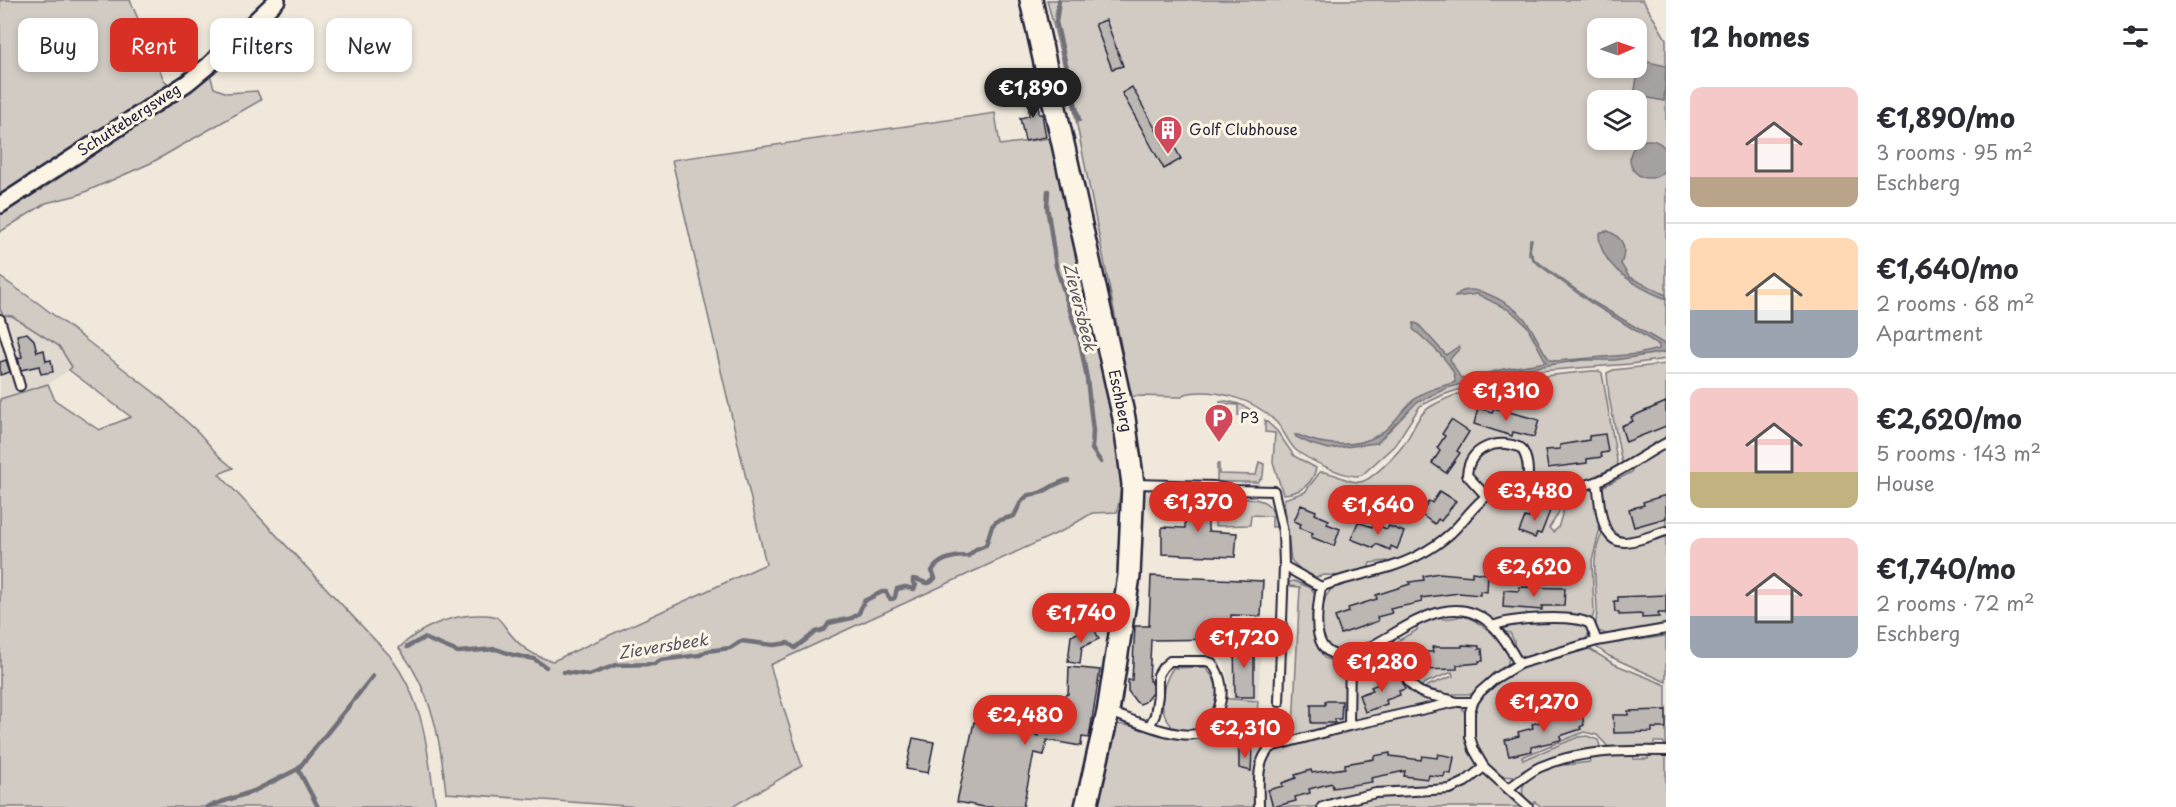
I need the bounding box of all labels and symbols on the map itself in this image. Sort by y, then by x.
north arrow [1587,18,1647,78]
pin: €1,890 [984,68,1082,119]
street label: Schuttebergsweg [72,77,185,161]
building icon: Golf Clubhouse [1152,114,1184,156]
place label: Golf Clubhouse [1189,117,1298,140]
water label: Zieversbeek [1058,260,1104,355]
street label: Eschberg [1104,367,1139,434]
pin: €1,310 [1457,371,1555,422]
parking icon: P3 [1203,402,1235,444]
place label: P3 [1240,405,1259,428]
pin: €3,480 [1486,471,1584,522]
pin: €1,370 [1149,482,1247,533]
pin: €1,640 [1329,485,1427,536]
pin: €2,620 [1485,547,1583,598]
pin: €1,740 [1032,593,1130,644]
pin: €1,720 [1195,618,1293,669]
water label: Zieversbeek [616,626,711,664]
pin: €1,280 [1333,642,1431,693]
pin: €1,270 [1495,682,1593,733]
pin: €2,480 [976,695,1074,746]
pin: €2,310 [1196,708,1294,759]

